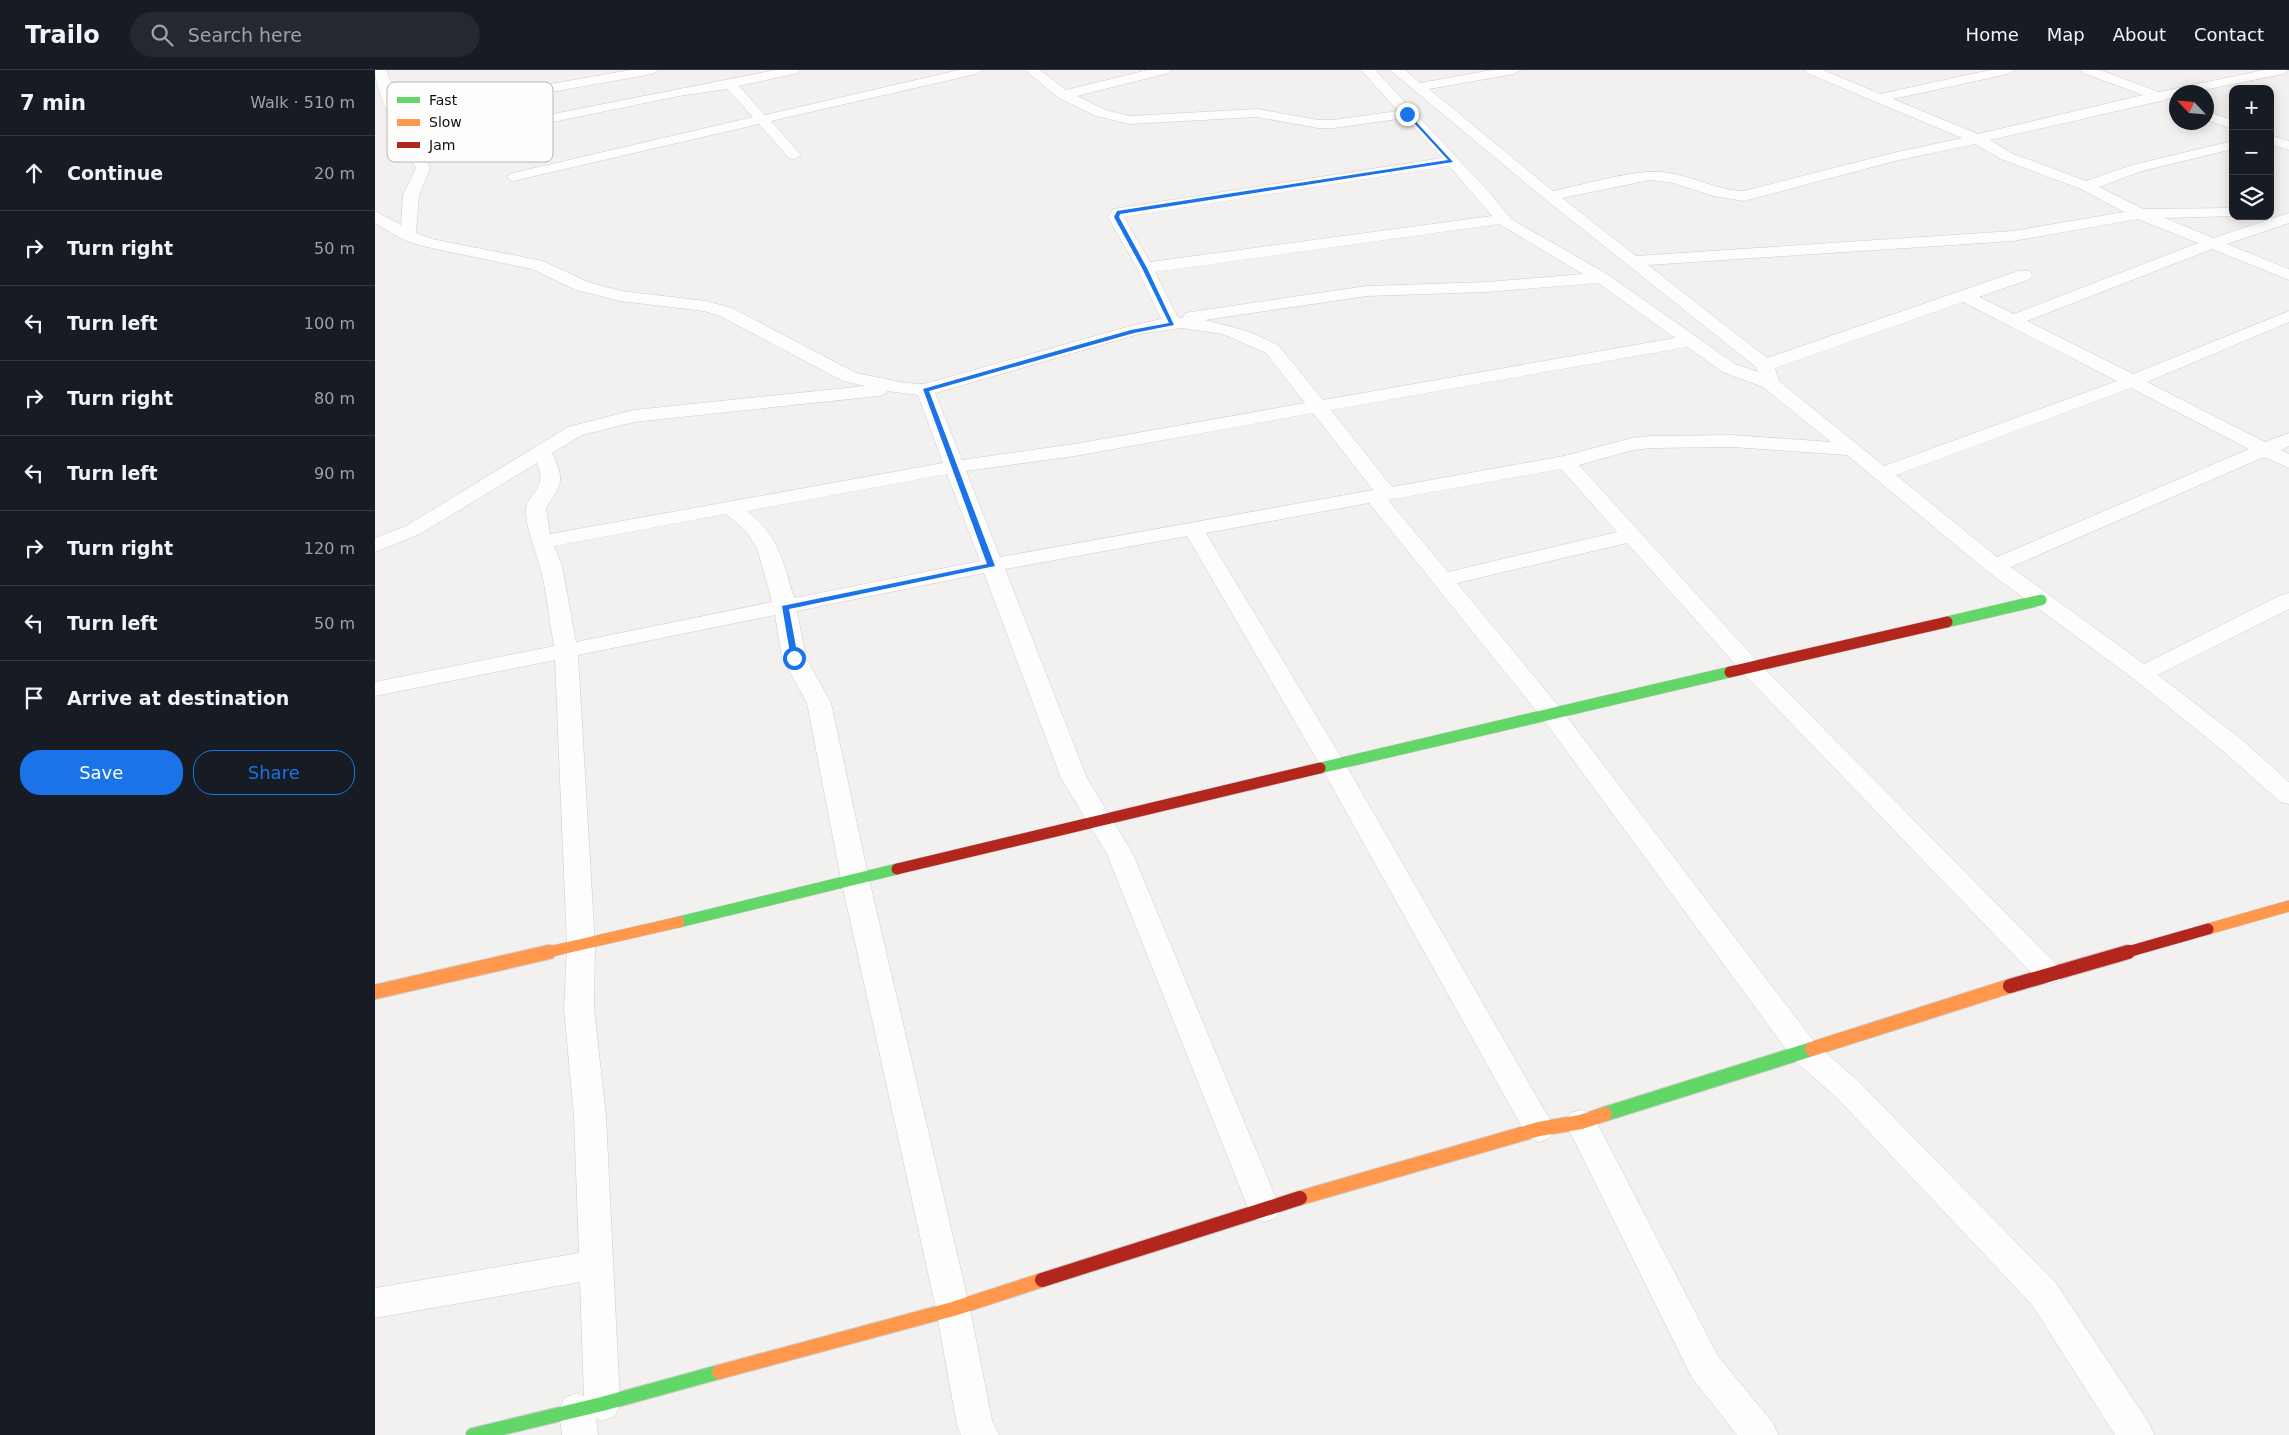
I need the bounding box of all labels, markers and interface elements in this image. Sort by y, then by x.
search box [130,12,480,57]
text: Trailo [25,21,100,49]
icon: search [148,21,176,49]
text: Search here [188,24,302,46]
text: Home [1966,24,2019,45]
text: Map [2047,24,2085,45]
text: About [2113,24,2166,45]
text: Contact [2194,24,2264,45]
legend [387,82,553,162]
north arrow [2169,85,2214,130]
map controls [2229,85,2274,220]
button: + [2229,85,2274,130]
text: 7 min [20,91,86,115]
text: Fast [429,92,458,108]
text: Walk · 510 m [250,93,355,112]
route end [1396,103,1419,126]
text: Slow [429,114,462,130]
button: − [2229,130,2274,175]
text: Jam [428,137,455,153]
icon: ahead [20,159,48,187]
text: Continue [67,162,163,184]
text: 20 m [314,164,355,183]
button: layers [2229,175,2274,220]
icon: right [20,234,48,262]
text: Turn right [67,237,173,259]
text: 50 m [314,239,355,258]
icon: left [20,309,48,337]
text: Turn left [67,312,158,334]
text: 100 m [304,314,355,333]
icon: right [20,384,48,412]
text: Turn right [67,387,173,409]
text: 80 m [314,389,355,408]
icon: left [20,459,48,487]
text: Turn left [67,462,158,484]
text: 90 m [314,464,355,483]
icon: right [20,534,48,562]
text: Turn right [67,537,173,559]
text: 120 m [304,539,355,558]
icon: left [20,609,48,637]
text: Turn left [67,612,158,634]
text: 50 m [314,614,355,633]
route start [783,647,806,670]
icon: arrive [20,684,48,712]
text: Arrive at destination [67,687,289,709]
button: Save [20,750,183,795]
button: Share [193,750,355,795]

